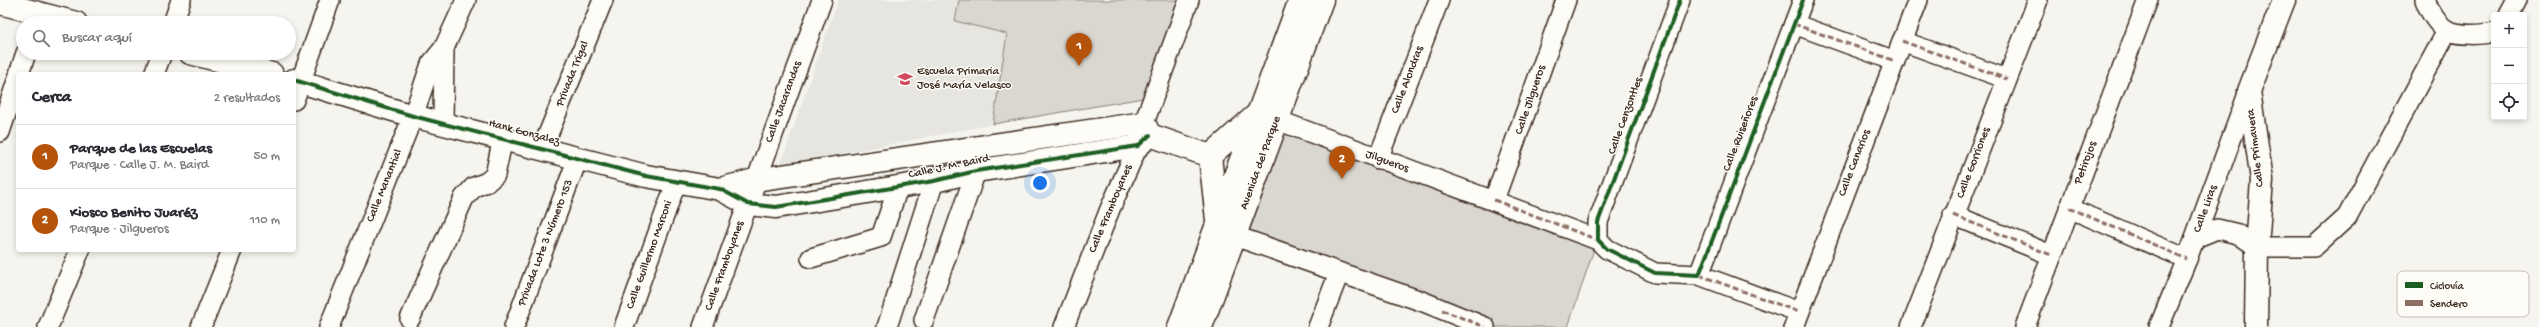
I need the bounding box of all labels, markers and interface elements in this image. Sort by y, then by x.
map controls [2491,12,2527,120]
button: + [2491,12,2527,48]
search box [16,16,296,60]
icon: search [30,27,52,49]
text: Buscar aquí [62,29,132,47]
pin: 1 [1066,33,1092,66]
street label: Privada Trigal [553,39,593,110]
street label: Calle Alondras [1389,44,1428,116]
button: − [2491,48,2527,84]
street label: Calle Jacarandas [763,59,805,145]
street label: Calle Jilgueros [1513,63,1550,137]
place label: Escuela Primaria José María Velasco [917,65,1011,93]
school or university icon: Escuela Primaria José María Velasco [896,70,914,88]
street label: Calle Cenzontles [1606,75,1647,157]
button: locate [2491,84,2527,120]
text: Cerca [32,88,71,108]
text: 2 resultados [214,91,280,106]
street label: Calle Ruiseñores [1720,94,1762,174]
street label: Calle Primavera [2244,108,2268,188]
street label: Avenida del Parque [1238,114,1285,212]
street label: Hank Gonzalez [487,117,562,149]
street label: Calle Gorriones [1954,125,1994,200]
street label: Calle Canarios [1836,127,1874,198]
street label: Petirojos [2071,139,2101,187]
text: Parque de las Escuelas [70,140,212,158]
pin: 2 [1329,146,1355,179]
street label: Calle Manantial [364,147,406,224]
street label: Jilgueros [1363,148,1411,176]
text: 1 [42,149,48,164]
text: 50 m [253,149,280,164]
street label: Calle J. M. Baird [907,151,992,182]
text: Parque · Calle J. M. Baird [70,158,209,173]
street label: Calle Framboyanes [1086,162,1136,255]
your location [1030,173,1050,193]
street label: Privada Lote 3 Número 153 [515,178,577,309]
street label: Calle Liras [2191,183,2221,235]
street label: Calle Guillermo Marconi [624,198,676,311]
text: Kiosco Benito Juaréz [70,204,198,222]
text: 2 [42,213,48,228]
text: 110 m [250,213,280,228]
street label: Calle Framboyanes [702,219,748,313]
text: Parque · Jilgueros [70,222,169,237]
legend [2397,271,2529,317]
text: Ciclovía [2430,281,2464,293]
text: Sendero [2430,299,2468,311]

